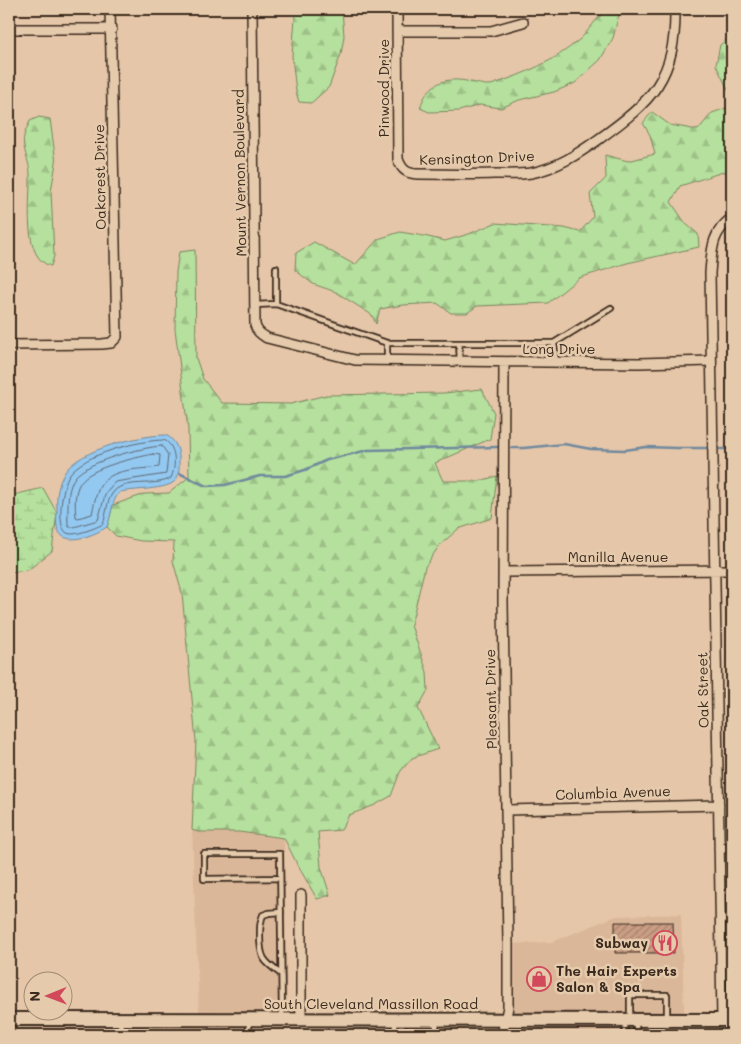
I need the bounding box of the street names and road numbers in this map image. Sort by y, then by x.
street label: Pinwood Drive [374,39,393,137]
street label: Mount Vernon Boulevard [229,89,250,257]
street label: Oakcrest Drive [89,124,110,230]
street label: Kensington Drive [419,146,535,169]
street label: Long Drive [522,339,596,358]
street label: Manilla Avenue [568,547,668,566]
street label: Pleasant Drive [480,649,501,749]
street label: Oak Street [692,652,713,728]
street label: Columbia Avenue [555,781,671,804]
street label: South Cleveland Massillon Road [264,994,478,1013]

